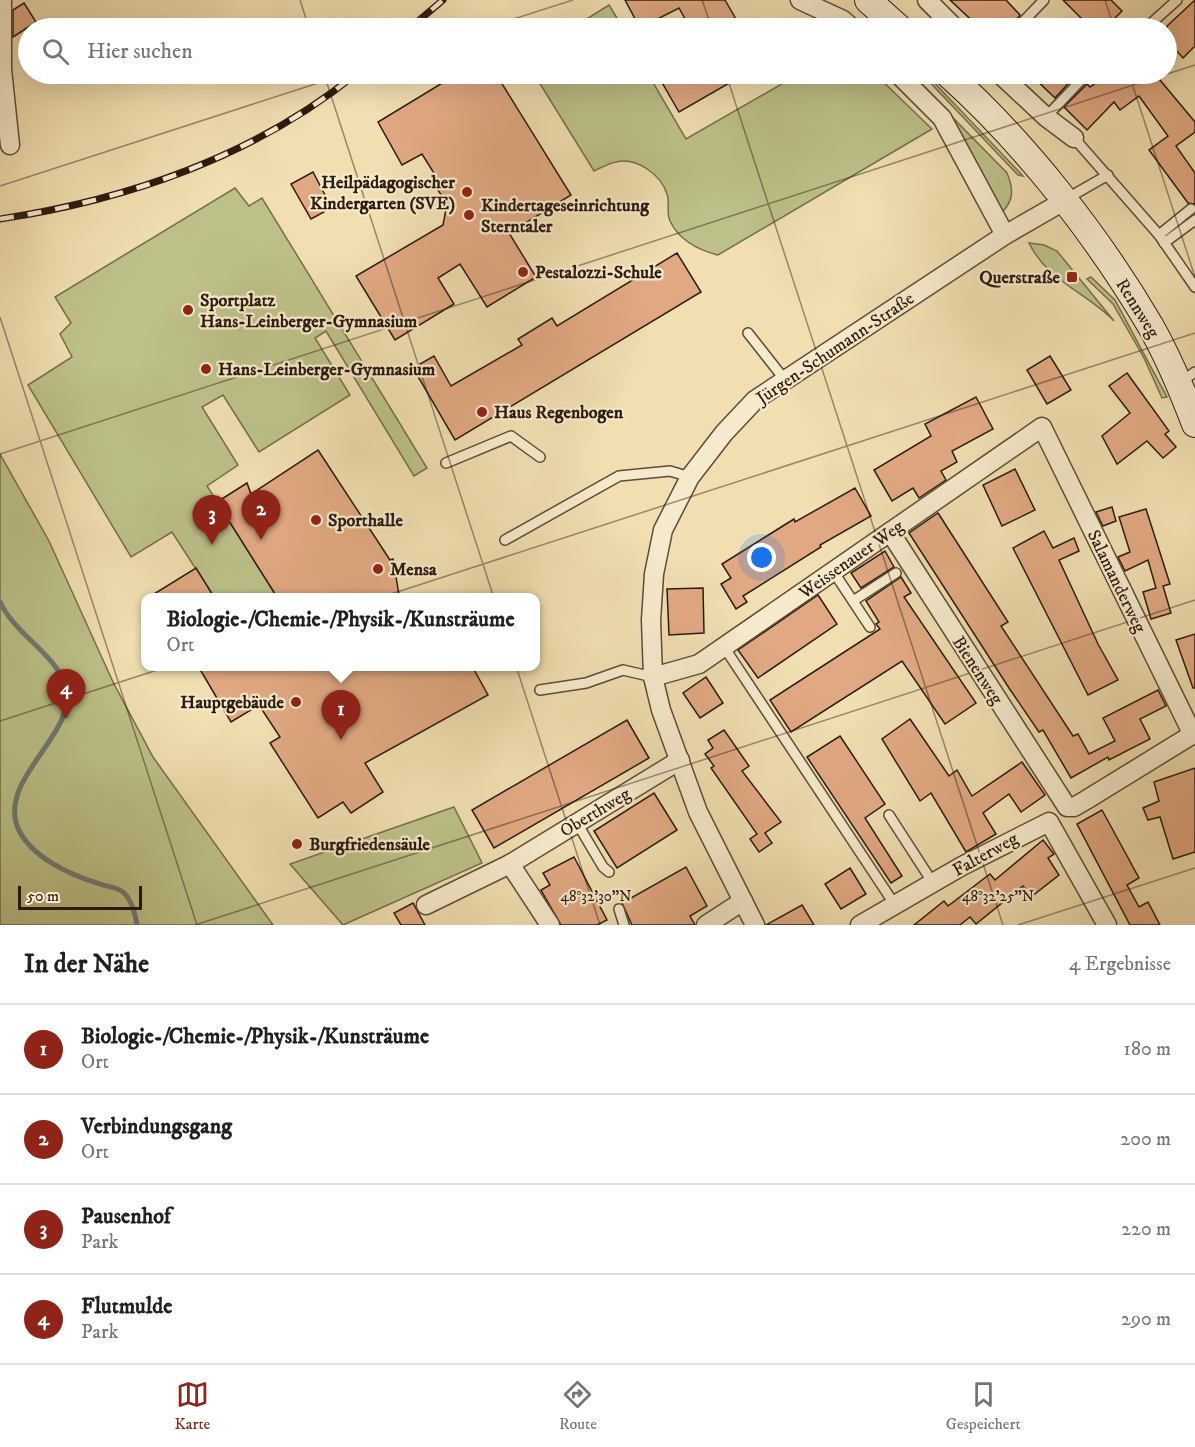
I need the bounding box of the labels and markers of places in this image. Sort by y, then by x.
place label: Heilpädagogischer Kindergarten (SVE) [310,172,455,215]
marker: Heilpädagogischer Kindergarten (SVE) [460,185,474,199]
place label: Kindertageseinrichtung Sterntaler [481,195,650,238]
marker: Kindertageseinrichtung Sterntaler [462,208,476,222]
place label: Pestalozzi-Schule [535,262,662,284]
marker: Pestalozzi-Schule [516,265,530,279]
place label: Querstraße [979,267,1061,289]
marker: Querstraße [1065,270,1079,284]
place label: Sportplatz Hans-Leinberger-Gymnasium [200,290,418,333]
marker: Sportplatz Hans-Leinberger-Gymnasium [181,303,195,317]
place label: Hans-Leinberger-Gymnasium [218,359,436,381]
marker: Hans-Leinberger-Gymnasium [199,362,213,376]
place label: Haus Regenbogen [494,402,624,424]
marker: Haus Regenbogen [475,405,489,419]
pin: 2 [242,490,280,540]
pin: 3 [192,496,232,545]
place label: Sporthalle [328,510,403,532]
marker: Sporthalle [309,513,323,527]
place label: Mensa [390,559,437,581]
marker: Mensa [371,562,385,576]
pin: 4 [46,670,86,719]
pin: 1 [322,690,360,740]
place label: Hauptgebäude [180,692,285,714]
marker: Hauptgebäude [289,695,303,709]
place label: Burgfriedensäule [309,834,431,856]
marker: Burgfriedensäule [290,837,304,851]

